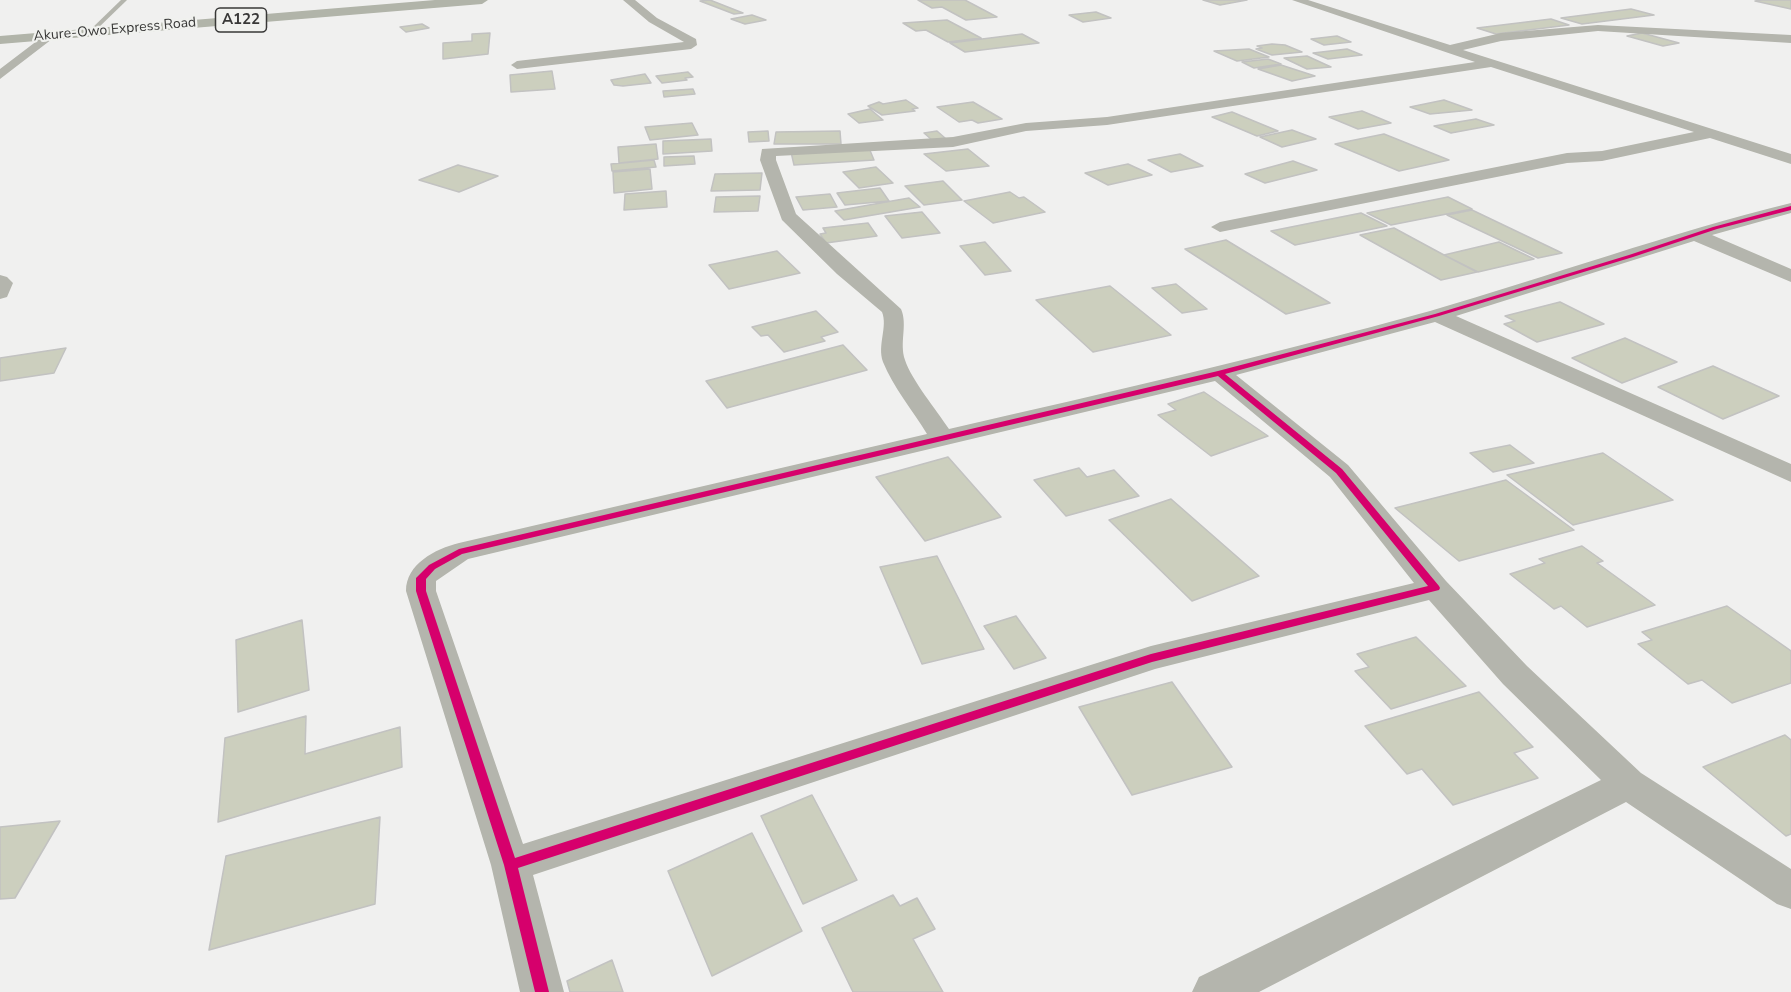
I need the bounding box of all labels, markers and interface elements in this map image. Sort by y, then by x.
road number: A122 [216,8,266,32]
street label: Akure-Owo Express Road [33,15,197,45]

